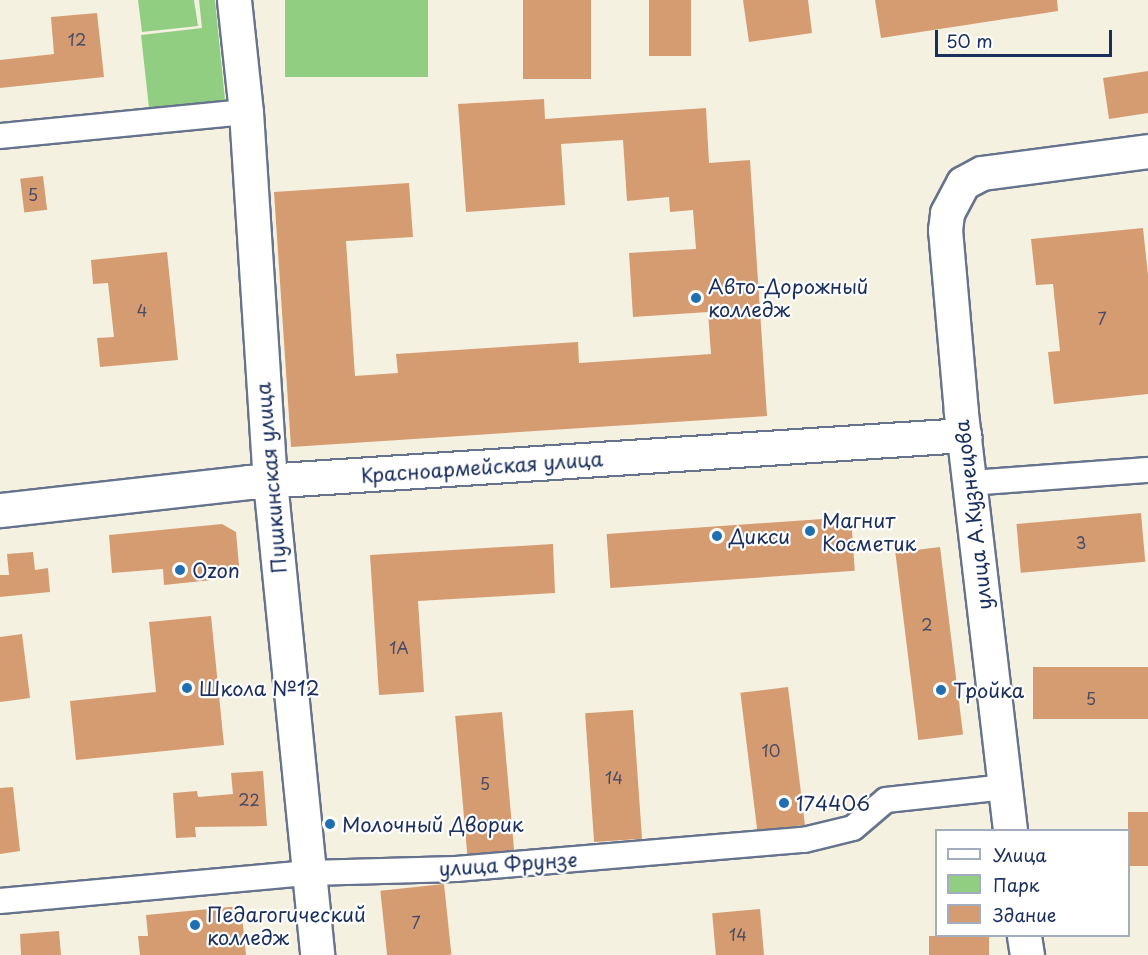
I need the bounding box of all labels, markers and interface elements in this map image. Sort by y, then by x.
scale bar [938,18,1115,56]
text: 50 m [946,27,993,54]
house number: 12 [68,29,86,49]
house number: 5 [28,184,38,204]
place label: Авто-Дорожный колледж [708,274,869,321]
marker: Авто-Дорожный колледж [689,291,703,305]
house number: 4 [137,300,147,320]
house number: 7 [1097,308,1107,328]
street label: Пушкинская улица [251,381,291,575]
street label: улица А.Кузнецова [949,418,997,612]
street label: Красноармейская улица [360,447,604,487]
place label: Магнит Косметик [822,508,916,555]
place label: Дикси [729,524,790,548]
marker: Магнит Косметик [803,524,817,538]
marker: Дикси [710,529,724,543]
house number: 3 [1076,532,1086,552]
place label: Ozon [192,558,240,582]
marker: Ozon [173,563,187,577]
house number: 2 [921,614,933,634]
house number: 1А [389,637,409,657]
place label: Школа №12 [199,676,320,700]
place label: Тройка [953,678,1024,702]
marker: Школа №12 [180,681,194,695]
marker: Тройка [934,683,948,697]
house number: 5 [1086,688,1096,708]
house number: 10 [762,740,780,760]
house number: 14 [605,767,623,787]
house number: 5 [480,773,490,793]
house number: 22 [238,789,260,809]
place label: 174406 [796,791,870,815]
marker: 174406 [777,796,791,810]
place label: Молочный Дворик [342,812,524,836]
marker: Молочный Дворик [323,817,337,831]
legend [935,829,1130,937]
text: Улица [993,841,1047,868]
street label: улица Фрунзе [437,847,579,881]
text: Парк [993,871,1039,898]
text: Здание [993,901,1056,928]
place label: Педагогический колледж [207,902,366,949]
house number: 7 [411,912,421,932]
marker: Педагогический колледж [188,918,202,932]
house number: 14 [729,924,747,944]

